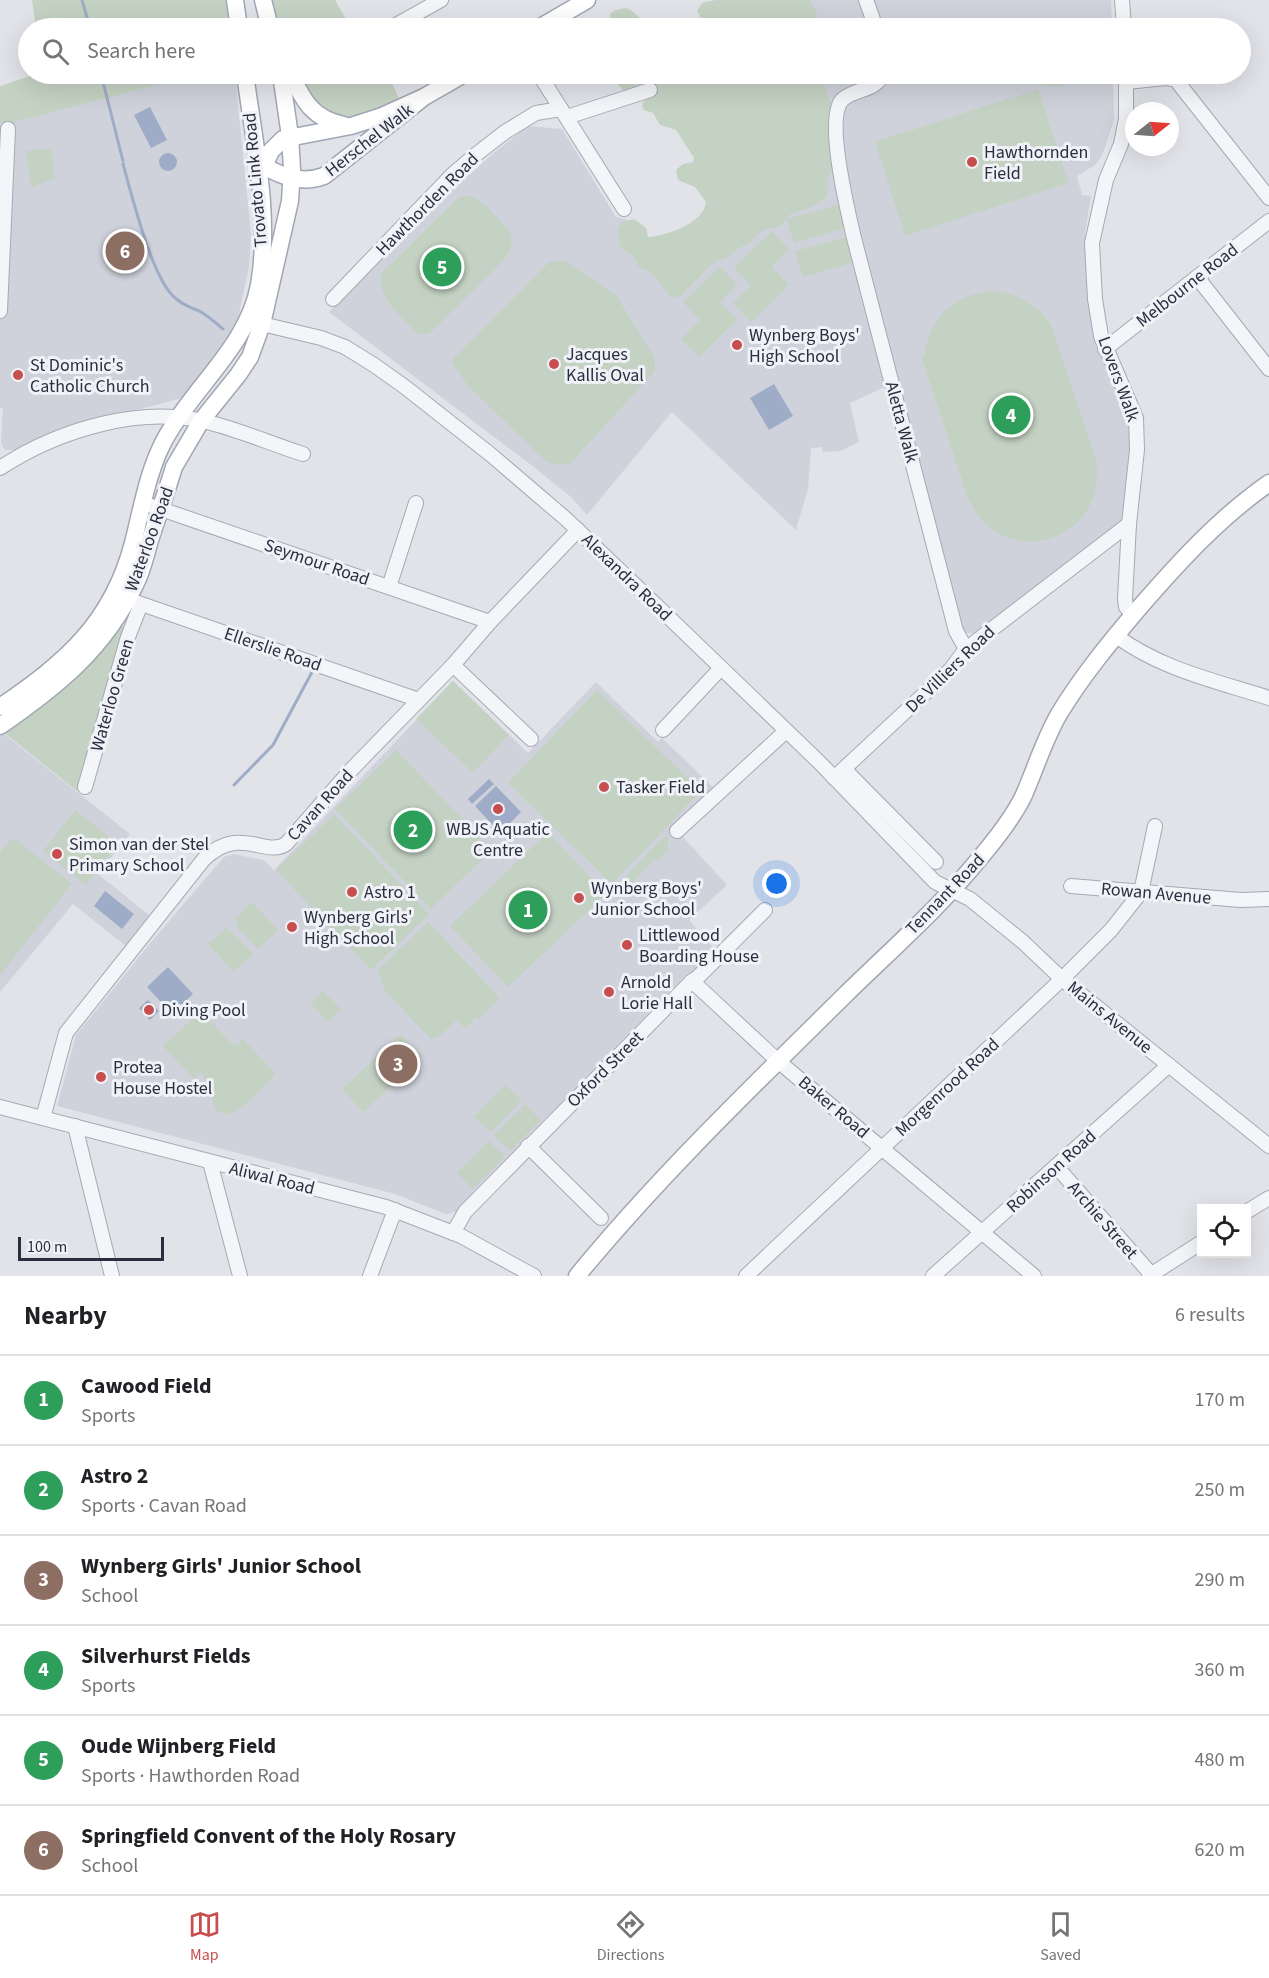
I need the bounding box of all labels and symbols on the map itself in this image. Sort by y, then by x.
street label: Herschel Walk [320,98,419,183]
north arrow [1125,102,1179,156]
street label: Trovato Link Road [237,112,274,248]
place label: Hawthornden Field [984,140,1088,186]
street label: Hawthorden Road [370,147,484,261]
marker: Hawthornden Field [965,155,979,169]
pin: 6 [106,228,144,274]
street label: Melbourne Road [1131,238,1244,333]
pin: 5 [422,244,462,290]
place label: Wynberg Boys' High School [749,323,860,369]
street label: Lovers Walk [1092,333,1146,425]
marker: Wynberg Boys' High School [730,338,744,352]
place label: Jacques Kallis Oval [566,342,644,388]
place label: St Dominic's Catholic Church [30,353,150,399]
marker: Jacques Kallis Oval [547,357,561,371]
marker: St Dominic's Catholic Church [11,368,25,382]
street label: Aletta Walk [879,378,924,466]
pin: 4 [992,392,1030,438]
street label: Waterloo Road [119,483,180,595]
street label: Alexandra Road [576,528,677,627]
street label: Seymour Road [261,533,373,592]
street label: De Villiers Road [900,620,1001,719]
street label: Ellerslie Road [221,621,325,678]
street label: Waterloo Green [84,636,141,754]
street label: Cavan Road [281,764,359,847]
place label: Tasker Field [616,775,705,800]
marker: Tasker Field [597,780,611,794]
marker: WBJS Aquatic Centre [491,802,505,816]
pin: 2 [394,808,432,852]
place label: WBJS Aquatic Centre [446,817,550,863]
place label: Simon van der Stel Primary School [69,832,209,878]
marker: Simon van der Stel Primary School [50,847,64,861]
street label: Tennant Road [900,848,991,941]
your location [762,869,791,898]
place label: Wynberg Boys' Junior School [591,876,702,922]
street label: Rowan Avenue [1100,876,1212,911]
place label: Astro 1 [364,880,416,905]
marker: Astro 1 [345,885,359,899]
pin: 1 [508,888,548,932]
marker: Wynberg Boys' Junior School [572,891,586,905]
place label: Wynberg Girls' High School [304,905,412,951]
marker: Wynberg Girls' High School [285,920,299,934]
place label: Littlewood Boarding House [639,923,759,969]
marker: Littlewood Boarding House [620,938,634,952]
place label: Arnold Lorie Hall [621,970,692,1016]
street label: Mains Avenue [1062,975,1158,1060]
marker: Arnold Lorie Hall [602,985,616,999]
place label: Diving Pool [161,998,246,1023]
marker: Diving Pool [142,1003,156,1017]
street label: Oxford Street [561,1025,649,1113]
street label: Morgenrood Road [890,1032,1005,1142]
pin: 3 [378,1042,418,1086]
place label: Protea House Hostel [113,1055,212,1101]
marker: Protea House Hostel [94,1070,108,1084]
street label: Baker Road [793,1070,875,1144]
street label: Robinson Road [1001,1124,1102,1219]
street label: Aliwal Road [226,1156,317,1201]
street label: Archie Street [1062,1176,1144,1265]
scale bar [18,1234,164,1262]

